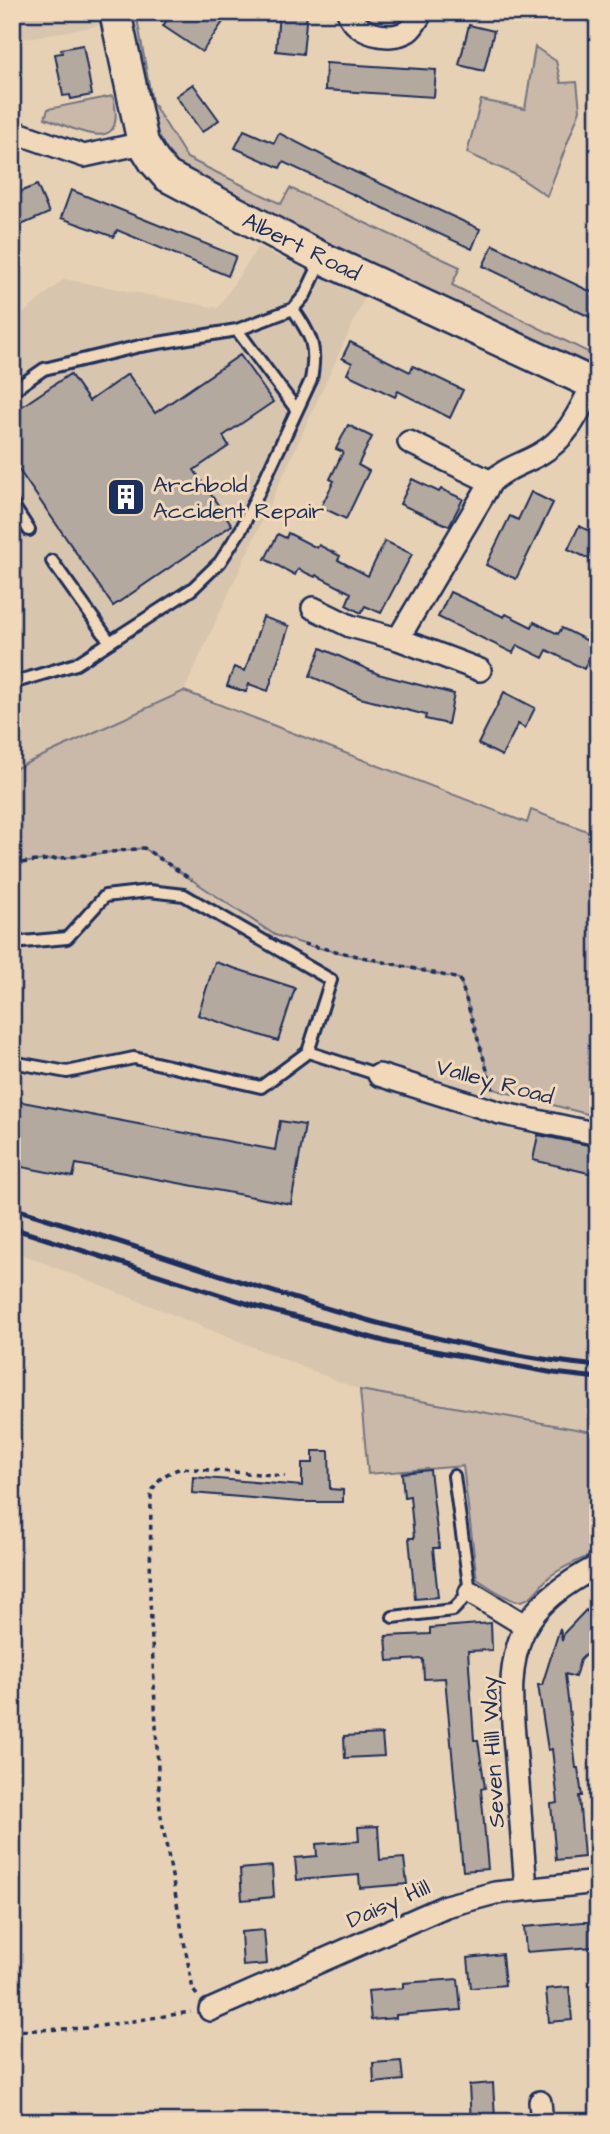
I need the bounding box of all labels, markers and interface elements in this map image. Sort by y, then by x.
street label: Albert Road [237,205,366,289]
place label: Archbold Accident Repair [153,469,324,527]
building icon: Archbold Accident Repair [105,476,147,518]
street label: Valley Road [432,1051,557,1114]
street label: Seven Hill Way [473,1675,514,1829]
street label: Daisy Hill [342,1871,436,1937]

